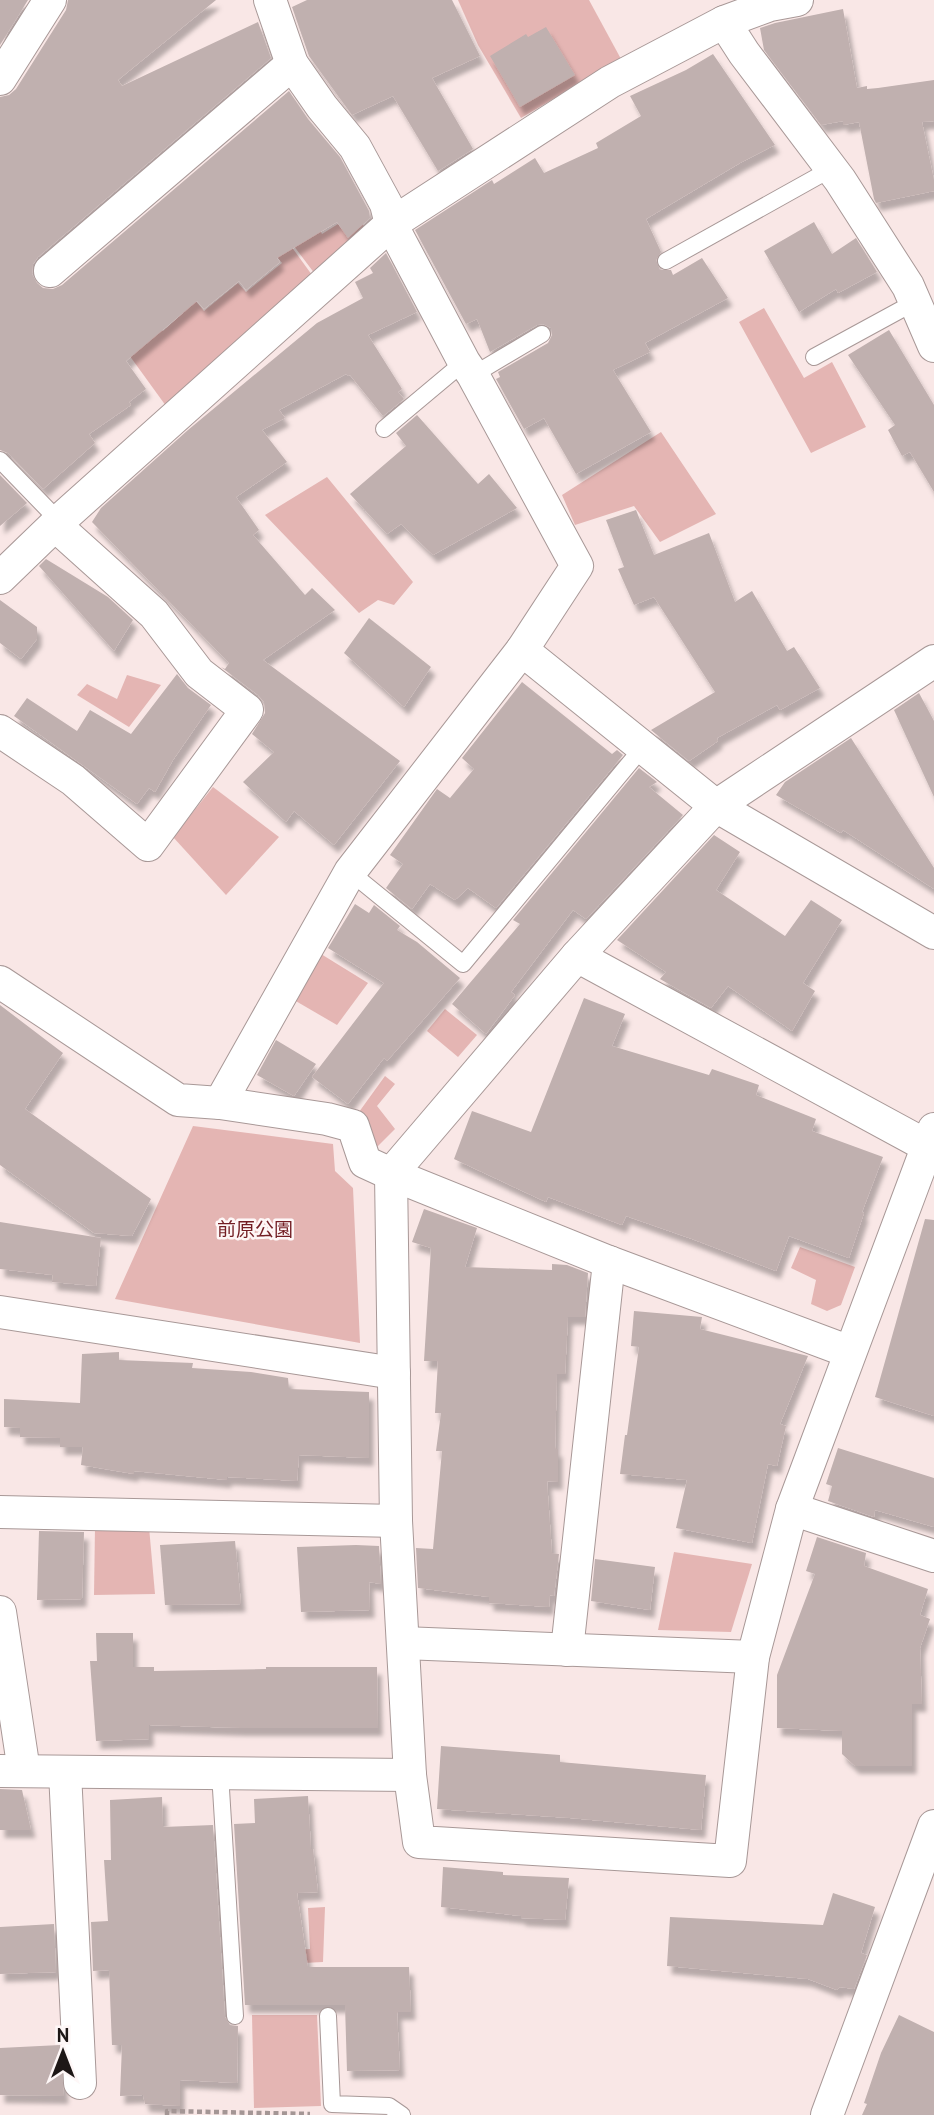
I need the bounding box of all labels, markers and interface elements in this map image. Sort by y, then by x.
park label: 前原公園 [217,1217,293,1241]
north arrow [28,2017,98,2087]
text: N [57,2023,69,2047]

